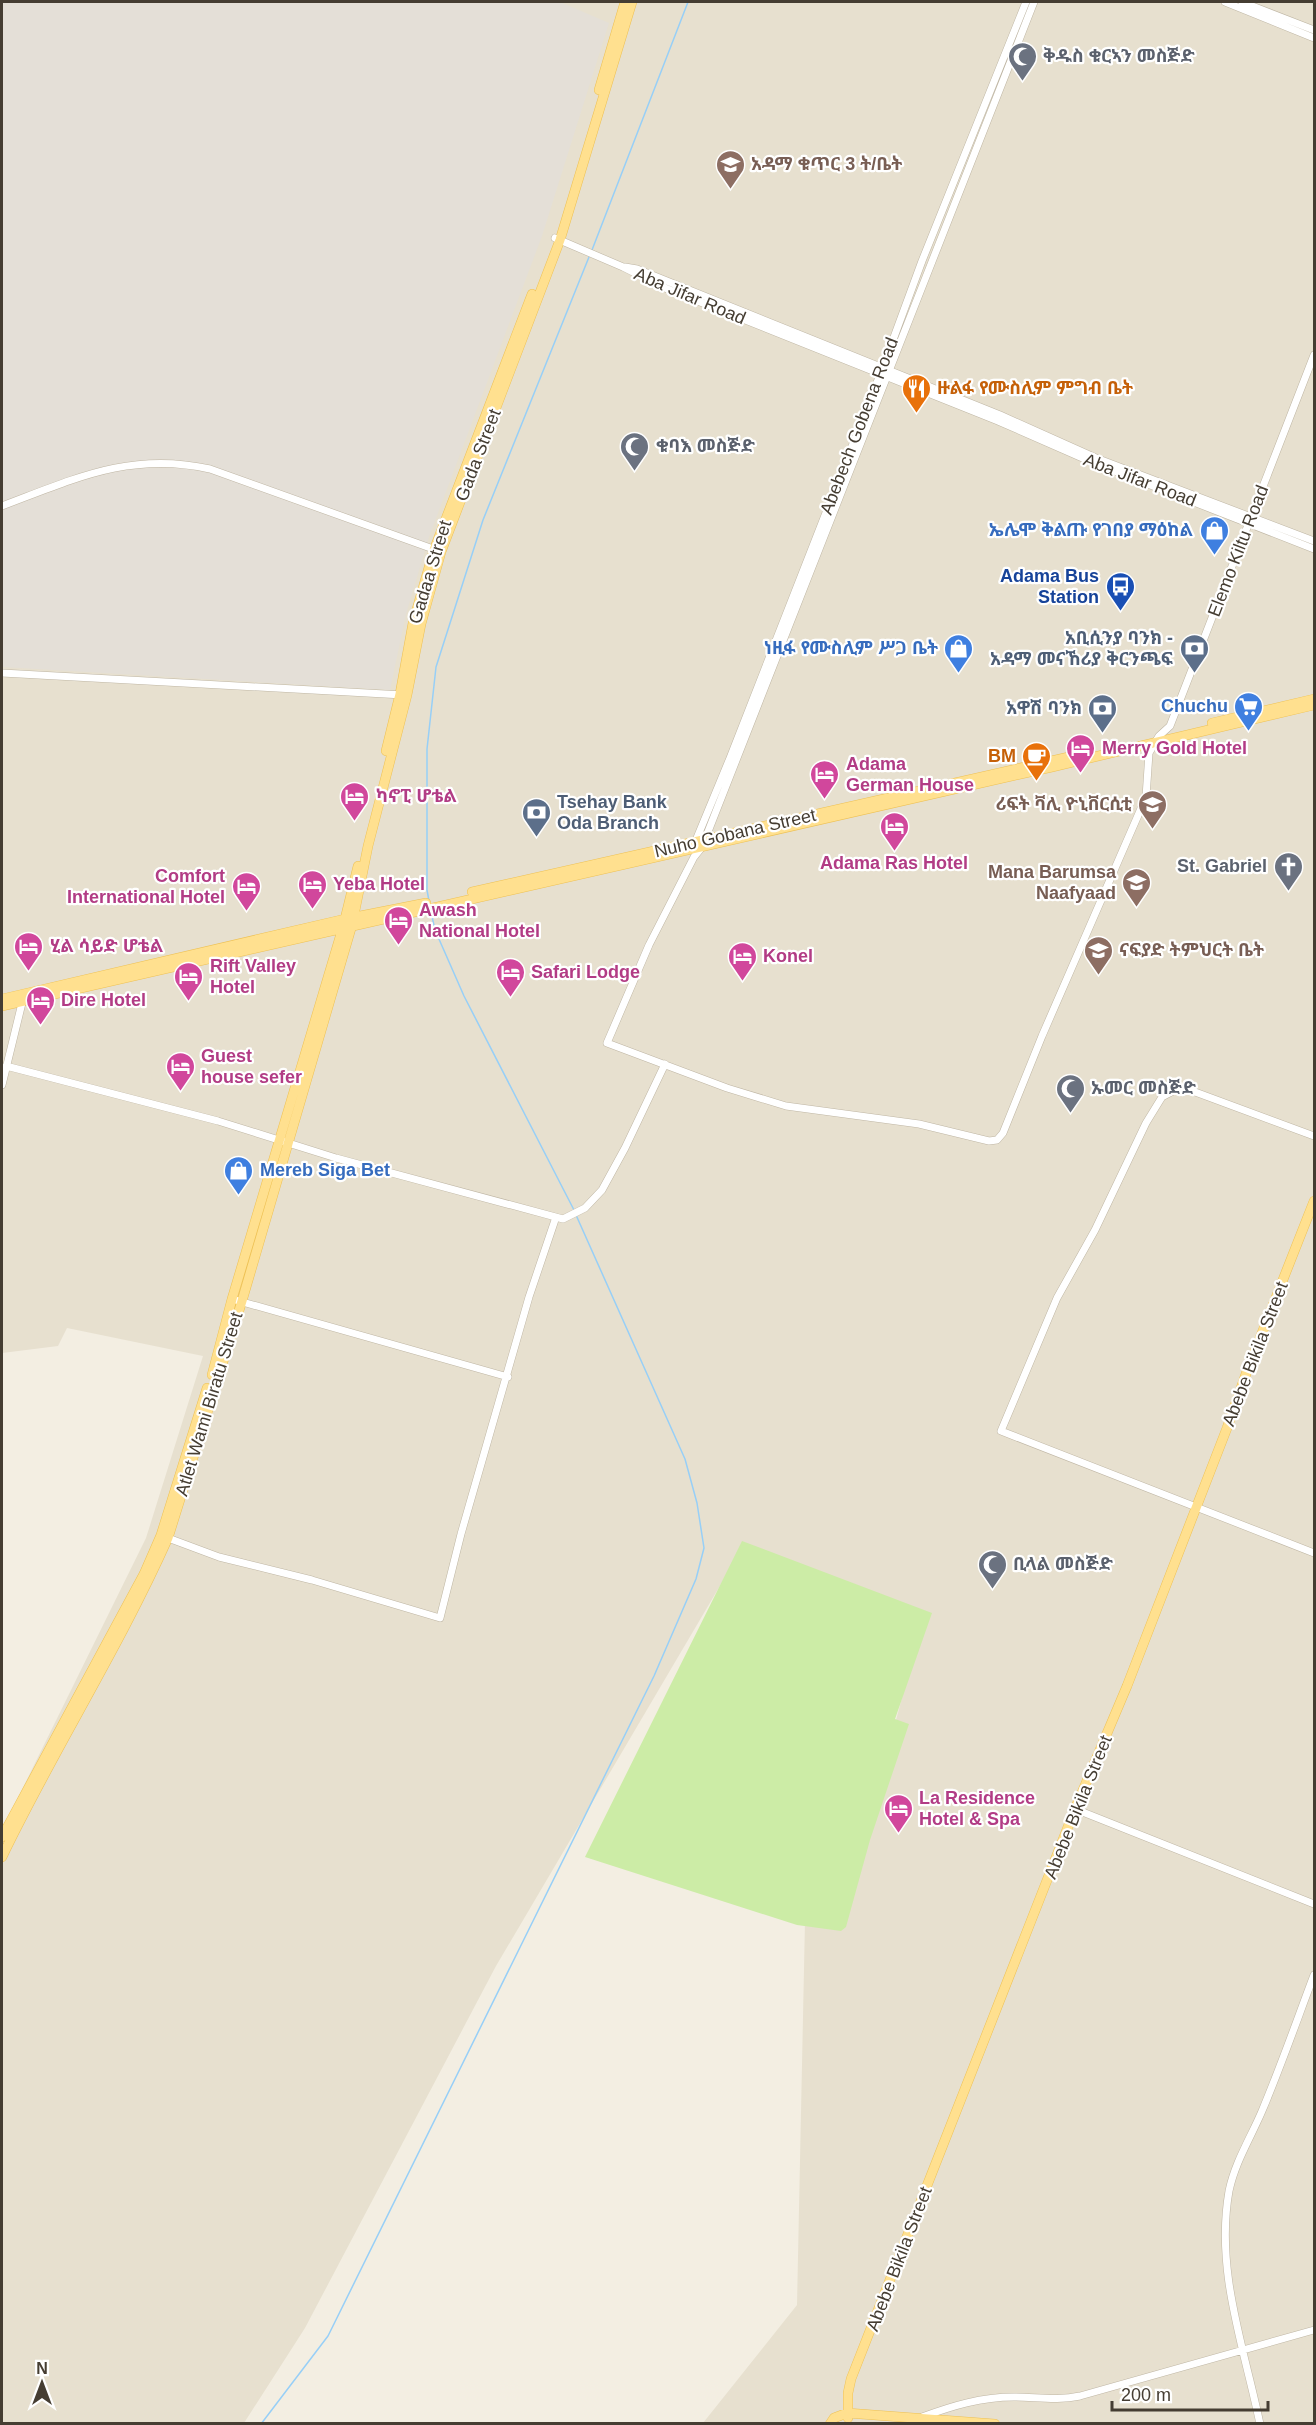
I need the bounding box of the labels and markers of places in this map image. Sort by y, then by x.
mosque icon: ቅዱስ ቁርኣን መስጅድ [1006,40,1038,82]
place label: ቅዱስ ቁርኣን መስጅድ [1043,46,1195,66]
school or university icon: አዳማ ቁጥር 3 ት/ቤት [714,148,746,190]
place label: አዳማ ቁጥር 3 ት/ቤት [751,154,902,174]
restaurant icon: ዙልፋ የሙስሊም ምግብ ቤት [900,372,932,414]
place label: ዙልፋ የሙስሊም ምግብ ቤት [937,378,1133,398]
mosque icon: ቁባእ መስጅድ [619,430,651,472]
place label: ቁባእ መስጅድ [656,436,755,456]
shop icon: ኤሌሞ ቅልጡ የገበያ ማዕከል [1198,514,1230,556]
place label: ኤሌሞ ቅልጡ የገበያ ማዕከል [989,520,1193,540]
place label: Adama Bus Station [1000,566,1099,607]
bus stop icon: Adama Bus Station [1104,570,1136,612]
place label: አቢሲንያ ባንክ - አዳማ መናኸሪያ ቅርንጫፍ [990,628,1173,669]
shop icon: ነዚፋ የሙስሊም ሥጋ ቤት [943,632,975,674]
bank icon: አቢሲንያ ባንክ - አዳማ መናኸሪያ ቅርንጫፍ [1178,632,1210,674]
place label: ነዚፋ የሙስሊም ሥጋ ቤት [764,638,938,658]
supermarket icon: Chuchu [1233,690,1265,732]
bank icon: አዋሽ ባንክ [1087,692,1119,734]
place label: Chuchu [1161,696,1228,716]
place label: አዋሽ ባንክ [1006,698,1082,718]
hotel icon: Merry Gold Hotel [1065,732,1097,774]
place label: Merry Gold Hotel [1102,738,1247,758]
cafe icon: BM [1021,740,1053,782]
place label: BM [988,746,1016,766]
place label: Adama German House [846,754,974,795]
hotel icon: Adama German House [809,758,841,800]
hotel icon: ካኖፒ ሆቴል [339,780,371,822]
place label: ካኖፒ ሆቴል [376,786,457,806]
school or university icon: ሪፍት ቫሊ ዮኒቨርሲቲ [1137,788,1169,830]
place label: Tsehay Bank Oda Branch [557,792,668,833]
place label: ሪፍት ቫሊ ዮኒቨርሲቲ [996,794,1132,814]
bank icon: Tsehay Bank Oda Branch [520,796,552,838]
hotel icon: Adama Ras Hotel [878,810,910,852]
church icon: St. Gabriel [1272,850,1304,892]
place label: Adama Ras Hotel [820,853,968,873]
place label: St. Gabriel [1177,856,1267,876]
place label: Mana Barumsa Naafyaad [988,862,1117,903]
place label: Comfort International Hotel [67,866,225,907]
school or university icon: Mana Barumsa Naafyaad [1121,866,1153,908]
hotel icon: Yeba Hotel [296,868,328,910]
hotel icon: Comfort International Hotel [230,870,262,912]
place label: Yeba Hotel [333,874,425,894]
place label: Awash National Hotel [419,900,540,941]
hotel icon: Awash National Hotel [382,904,414,946]
hotel icon: ሂል ሳይድ ሆቴል [13,930,45,972]
school or university icon: ናፍያድ ትምህርት ቤት [1082,934,1114,976]
place label: ሂል ሳይድ ሆቴል [50,936,163,956]
hotel icon: Konel [726,940,758,982]
place label: ናፍያድ ትምህርት ቤት [1119,940,1264,960]
place label: Konel [763,946,813,966]
place label: Rift Valley Hotel [210,956,296,997]
hotel icon: Safari Lodge [494,956,526,998]
hotel icon: Rift Valley Hotel [173,960,205,1002]
place label: Safari Lodge [531,962,640,982]
hotel icon: Dire Hotel [24,984,56,1026]
place label: Dire Hotel [61,990,146,1010]
place label: Guest house sefer [201,1046,302,1087]
hotel icon: Guest house sefer [164,1050,196,1092]
mosque icon: ኡመር መስጅድ [1054,1072,1086,1114]
place label: ኡመር መስጅድ [1091,1078,1196,1098]
shop icon: Mereb Siga Bet [223,1154,255,1196]
place label: Mereb Siga Bet [260,1160,390,1180]
mosque icon: ቢላል መስጅድ [976,1548,1008,1590]
place label: ቢላል መስጅድ [1013,1554,1113,1574]
place label: La Residence Hotel & Spa [919,1788,1035,1829]
hotel icon: La Residence Hotel & Spa [882,1792,914,1834]

